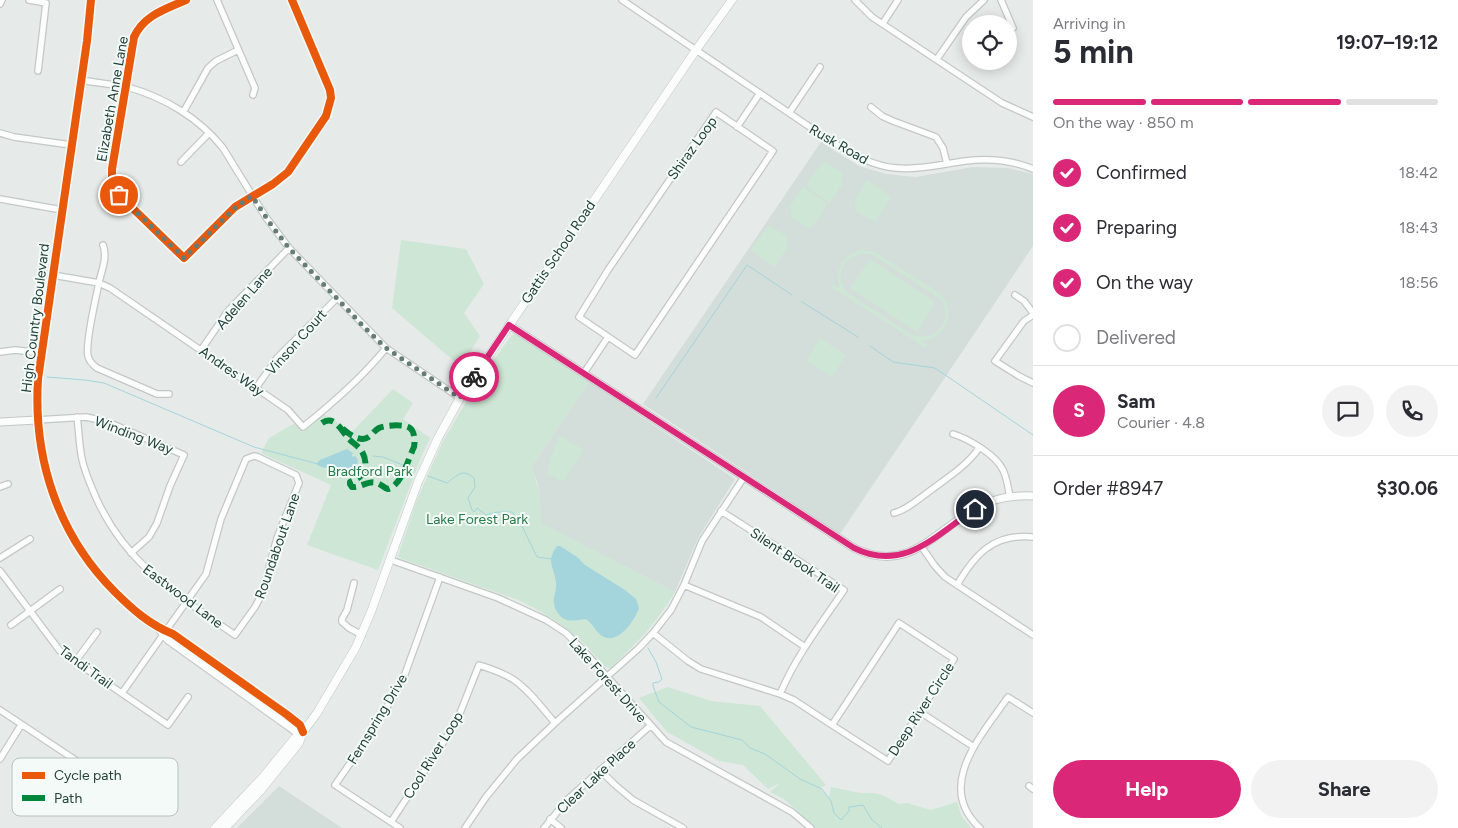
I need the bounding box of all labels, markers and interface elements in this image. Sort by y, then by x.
text: Arriving in [1053,14,1125,33]
map controls [962,15,1017,70]
button: locate [962,15,1017,70]
text: 19:07–19:12 [1336,31,1438,54]
text: 5 min [1053,33,1134,71]
street label: Elizabeth Anne Lane [93,35,132,163]
text: On the way · 850 m [1053,113,1194,132]
street label: Shiraz Loop [664,114,721,183]
street label: Rusk Road [806,121,871,168]
icon: check [1053,159,1081,187]
text: Confirmed [1096,161,1187,184]
text: 18:42 [1399,163,1438,182]
pin [98,174,140,216]
icon: bag [105,181,133,209]
street label: Gattis School Road [518,198,599,307]
icon: check [1053,214,1081,242]
text: Preparing [1096,216,1177,239]
text: 18:43 [1399,218,1438,237]
street label: High Country Boulevard [18,243,53,394]
street label: Adelen Lane [213,263,276,333]
icon: check [1053,269,1081,297]
text: On the way [1096,271,1193,294]
text: 18:56 [1399,273,1438,292]
street label: Vinson Court [262,306,330,379]
text: Delivered [1096,326,1176,349]
street label: Andres Way [196,343,268,400]
courier [449,352,499,402]
icon: bike [460,363,488,391]
button: chat [1322,385,1374,437]
button: phone [1386,385,1438,437]
text: Sam [1117,390,1155,413]
text: S [1073,399,1085,422]
street label: Winding Way [92,413,176,458]
text: Courier · 4.8 [1117,413,1205,432]
park label: Bradford Park [328,463,413,480]
text: Order #8947 [1053,477,1163,500]
text: $30.06 [1377,477,1438,500]
pin [954,488,996,530]
street label: Roundabout Lane [251,491,304,601]
icon: home [961,495,989,523]
park label: Lake Forest Park [426,511,528,528]
street label: Silent Brook Trail [747,524,843,597]
street label: Eastwood Lane [139,561,226,632]
street label: Lake Forest Drive [565,635,650,726]
street label: Tandi Trail [56,642,116,693]
street label: Deep River Circle [885,659,958,759]
street label: Fernspring Drive [344,671,411,768]
street label: Cool River Loop [400,709,467,802]
street label: Clear Lake Place [553,735,640,817]
legend [12,758,178,816]
button: Help [1053,760,1241,818]
button: Share [1251,760,1438,818]
text: Cycle path [54,767,122,784]
text: Path [54,790,82,807]

